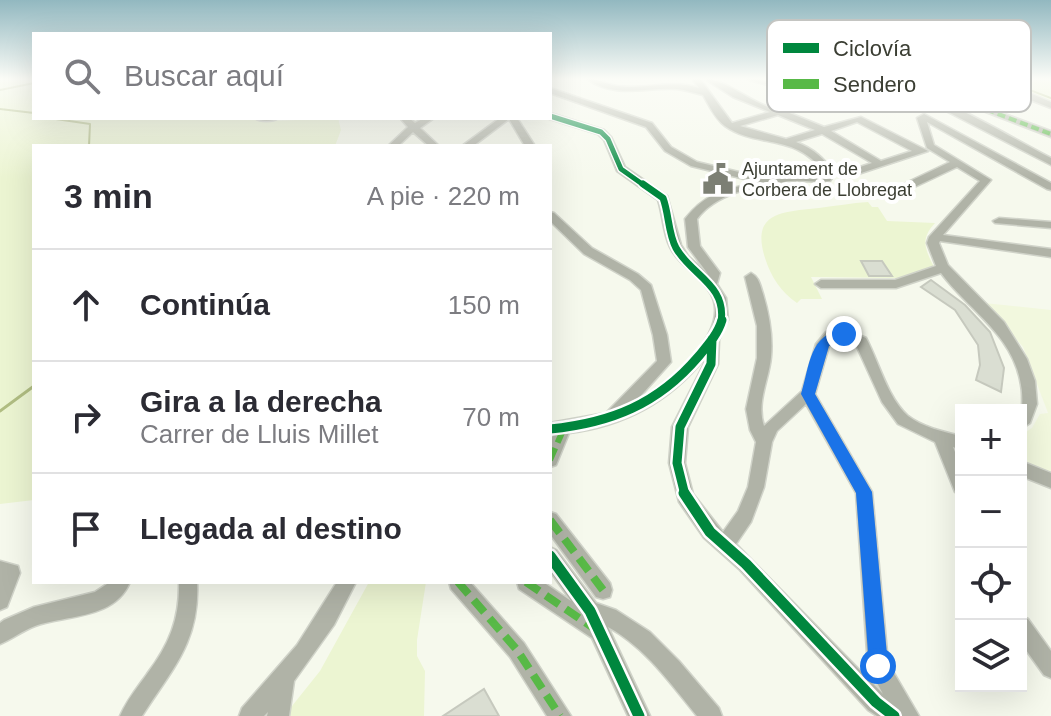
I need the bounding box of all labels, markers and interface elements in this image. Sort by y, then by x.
legend [767,20,1031,112]
search box [32,32,552,120]
text: Ciclovía [833,36,912,61]
icon: search [60,54,104,98]
text: Buscar aquí [124,59,284,92]
text: Sendero [833,72,916,97]
place label: Ajuntament de Corbera de Llobregat [742,159,912,200]
public building icon: Ajuntament de Corbera de Llobregat [701,162,735,196]
text: 3 min [64,177,153,215]
text: A pie · 220 m [367,181,520,211]
icon: ahead [64,283,108,327]
text: Continúa [140,288,270,321]
text: 150 m [448,290,520,320]
route end [826,316,862,352]
text: Gira a la derecha [140,385,382,418]
icon: right [64,395,108,439]
text: 70 m [462,402,520,432]
map controls [955,404,1027,692]
button: + [955,404,1027,476]
text: Carrer de Lluis Millet [140,419,378,449]
button: − [955,476,1027,548]
icon: arrive [64,507,108,551]
text: Llegada al destino [140,512,402,545]
button: locate [955,548,1027,620]
button: layers [955,620,1027,692]
route start [860,648,896,684]

